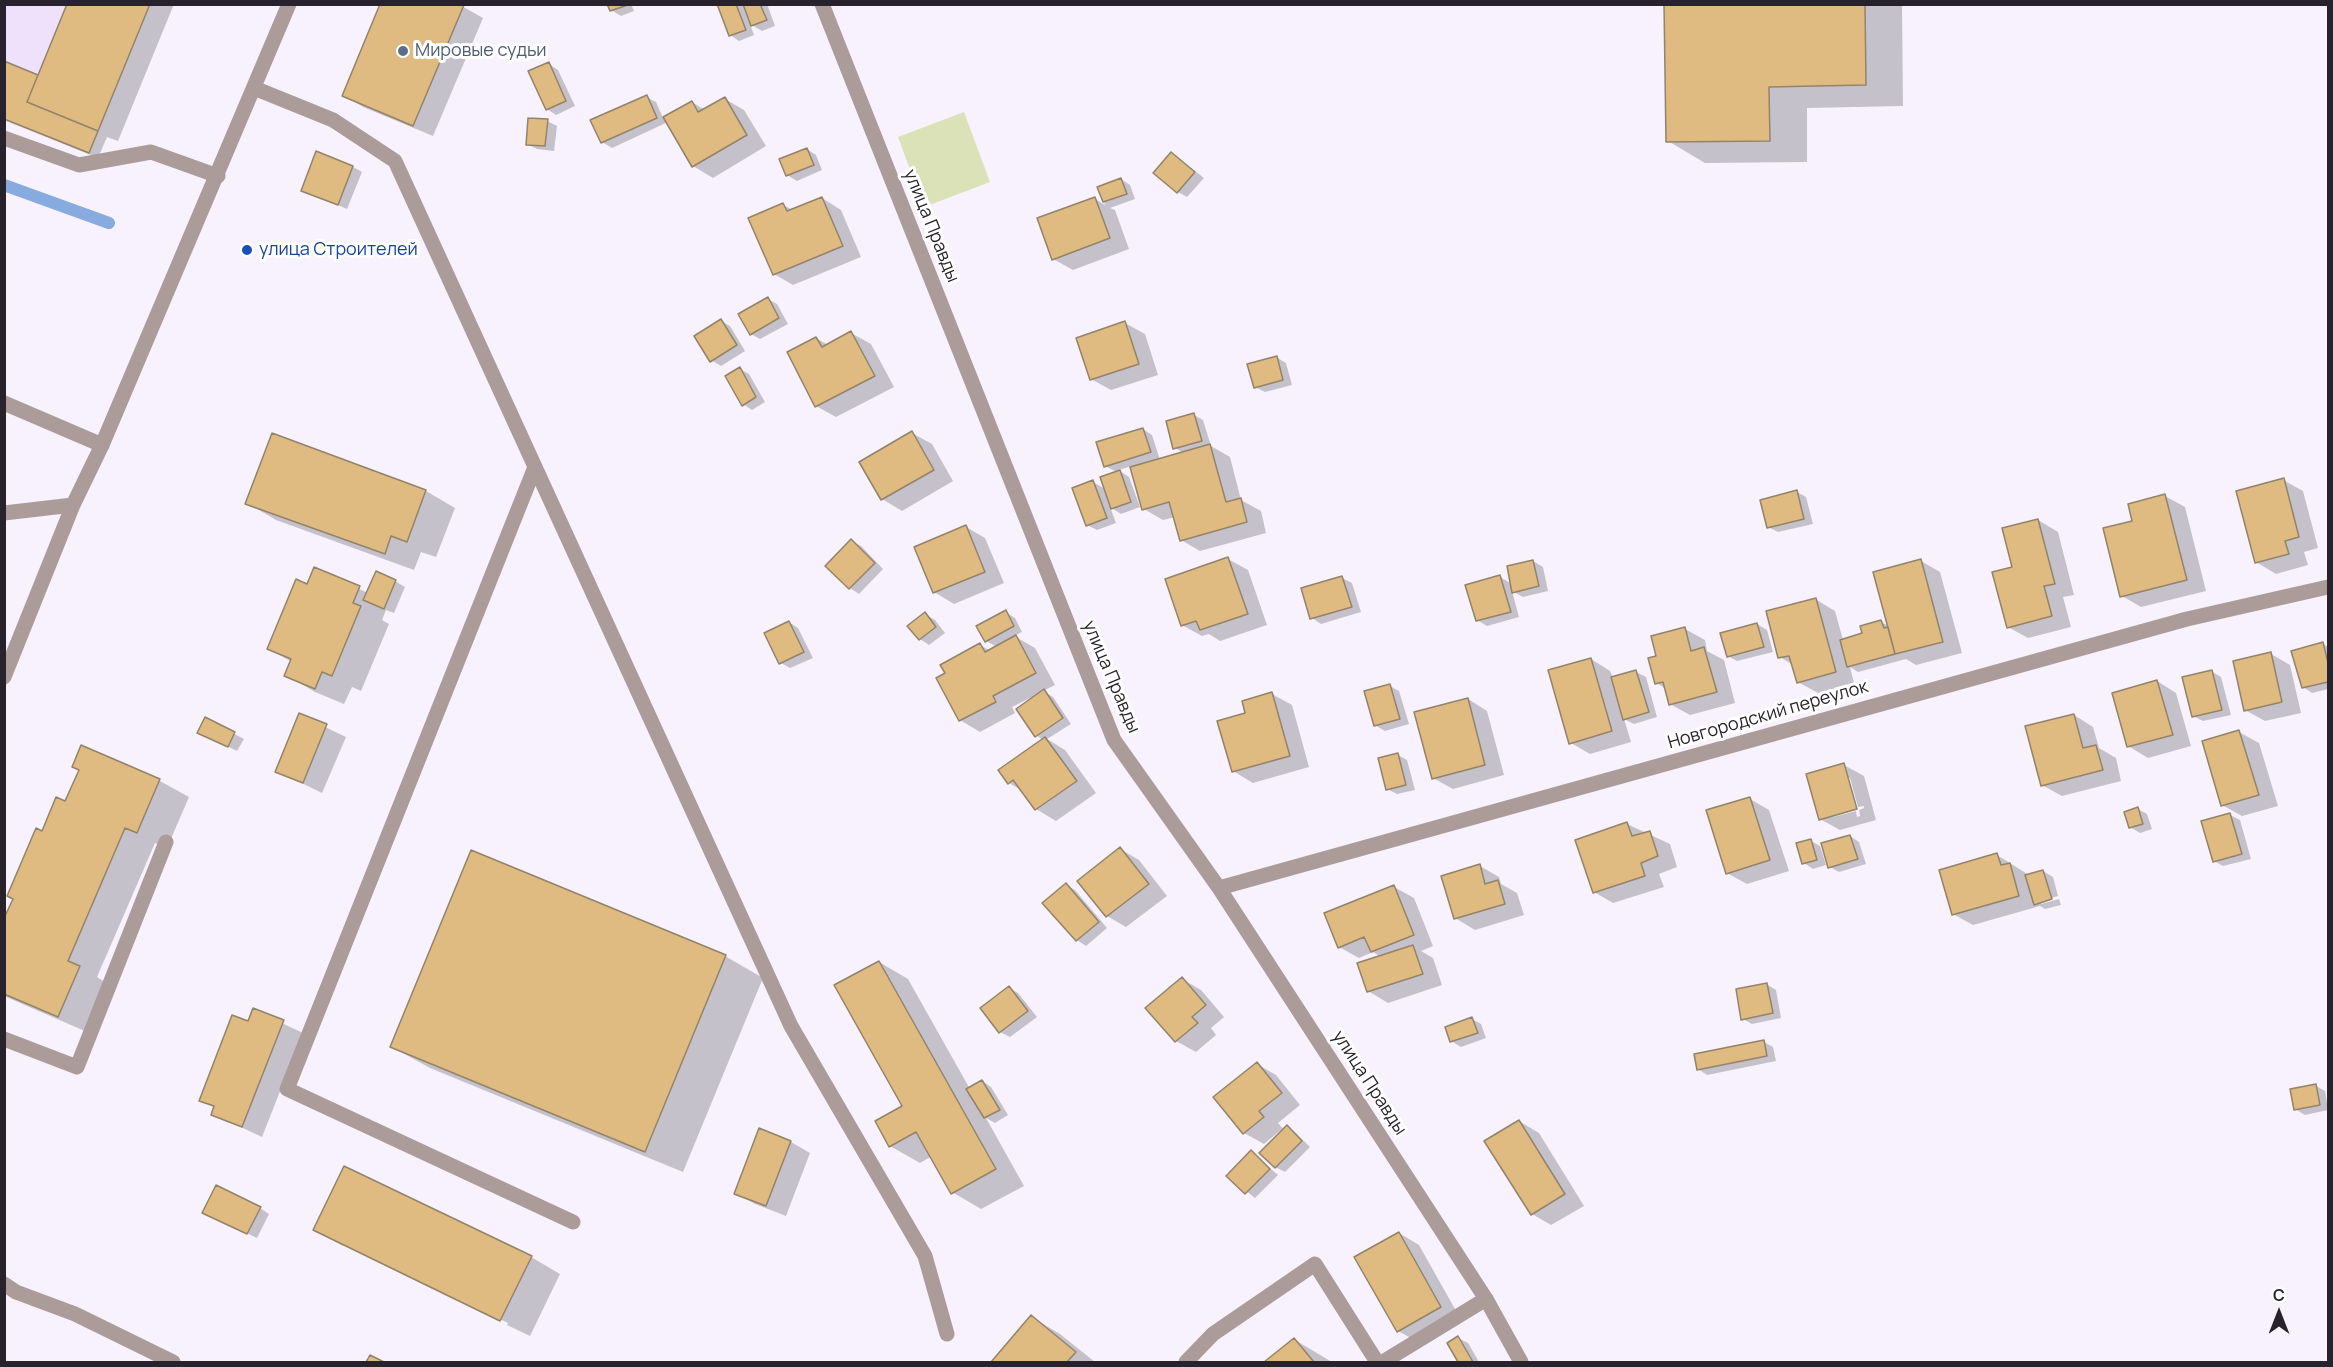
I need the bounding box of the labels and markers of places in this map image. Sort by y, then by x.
place label: Мировые судьи [415,40,547,62]
marker: Мировые судьи [396,44,410,58]
place label: улица Строителей [259,239,418,261]
marker: улица Строителей [240,243,254,257]

